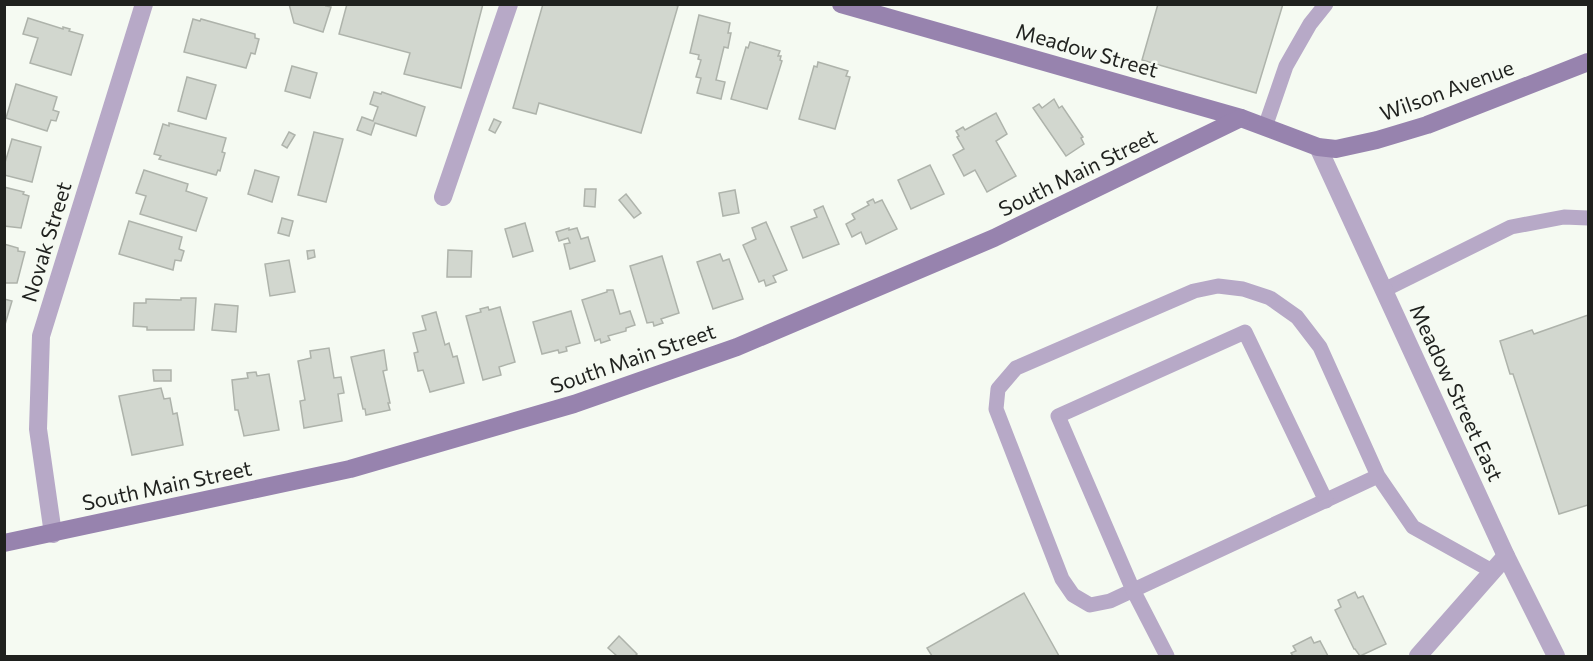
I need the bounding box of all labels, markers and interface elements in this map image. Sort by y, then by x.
street label: Meadow Street [1014,17,1161,82]
street label: Wilson Avenue [1376,54,1517,125]
street label: South Main Street [994,123,1161,221]
street label: Novak Street [15,178,76,305]
street label: Meadow Street East [1405,300,1509,485]
street label: South Main Street [547,318,718,398]
street label: South Main Street [80,454,254,515]

